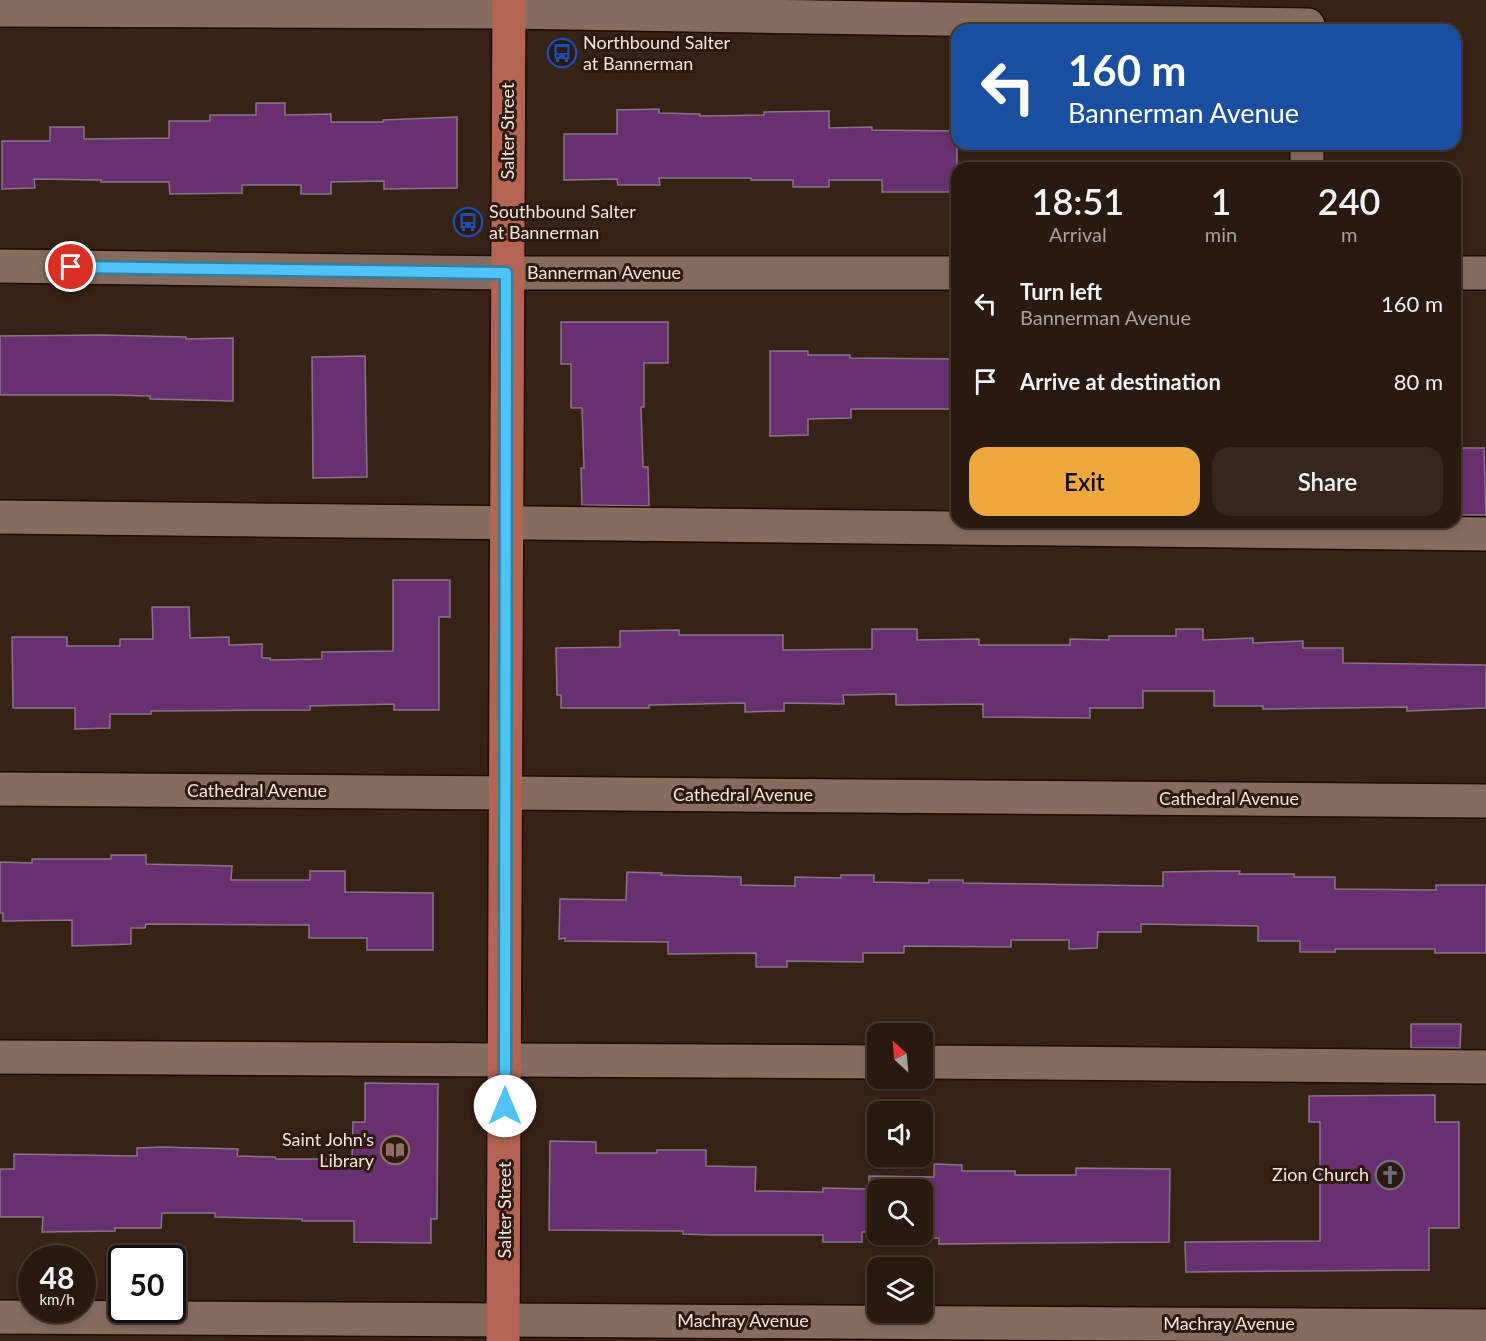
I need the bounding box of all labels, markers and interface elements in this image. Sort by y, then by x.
place label: Northbound Salter at Bannerman [583,31,731,74]
bus stop icon: Northbound Salter at Bannerman [546,37,578,69]
text: 160 m [1068,45,1186,95]
icon: left [969,48,1047,126]
street label: Salter Street [496,82,518,179]
text: Bannerman Avenue [1068,96,1299,129]
text: 18:51 [1032,179,1124,223]
text: 1 [1211,179,1231,223]
text: 240 [1318,179,1380,223]
place label: Southbound Salter at Bannerman [489,200,636,243]
bus stop icon: Southbound Salter at Bannerman [452,206,484,238]
text: Arrival [1049,222,1107,246]
text: min [1205,222,1237,246]
text: m [1341,222,1357,246]
pin [45,241,96,292]
icon: arrive [54,250,87,283]
street label: Bannerman Avenue [527,261,681,283]
text: Turn left [1020,278,1102,305]
icon: left [969,287,1002,320]
text: 160 m [1381,290,1443,317]
text: Bannerman Avenue [1020,305,1191,329]
icon: arrive [969,365,1002,398]
text: Arrive at destination [1020,368,1221,395]
text: 80 m [1394,368,1443,395]
button: Exit [969,447,1200,516]
button: Share [1212,447,1443,516]
street label: Cathedral Avenue [187,779,327,801]
street label: Cathedral Avenue [673,783,813,805]
street label: Cathedral Avenue [1159,787,1299,809]
north arrow [867,1023,933,1089]
map controls [867,1023,933,1323]
position arrow [473,1074,537,1138]
button: sound [867,1101,933,1167]
place label: Saint John's Library [282,1128,375,1171]
library icon: Saint John's Library [379,1134,411,1166]
church icon: Zion Church [1374,1159,1406,1191]
street label: Salter Street [493,1161,515,1258]
place label: Zion Church [1272,1163,1369,1185]
button: search [867,1179,933,1245]
speed limit sign: 50 [108,1245,186,1323]
button: layers [867,1257,933,1323]
text: 48 [40,1259,74,1295]
text: km/h [39,1290,75,1308]
street label: Machray Avenue [677,1309,809,1331]
street label: Machray Avenue [1163,1312,1295,1334]

